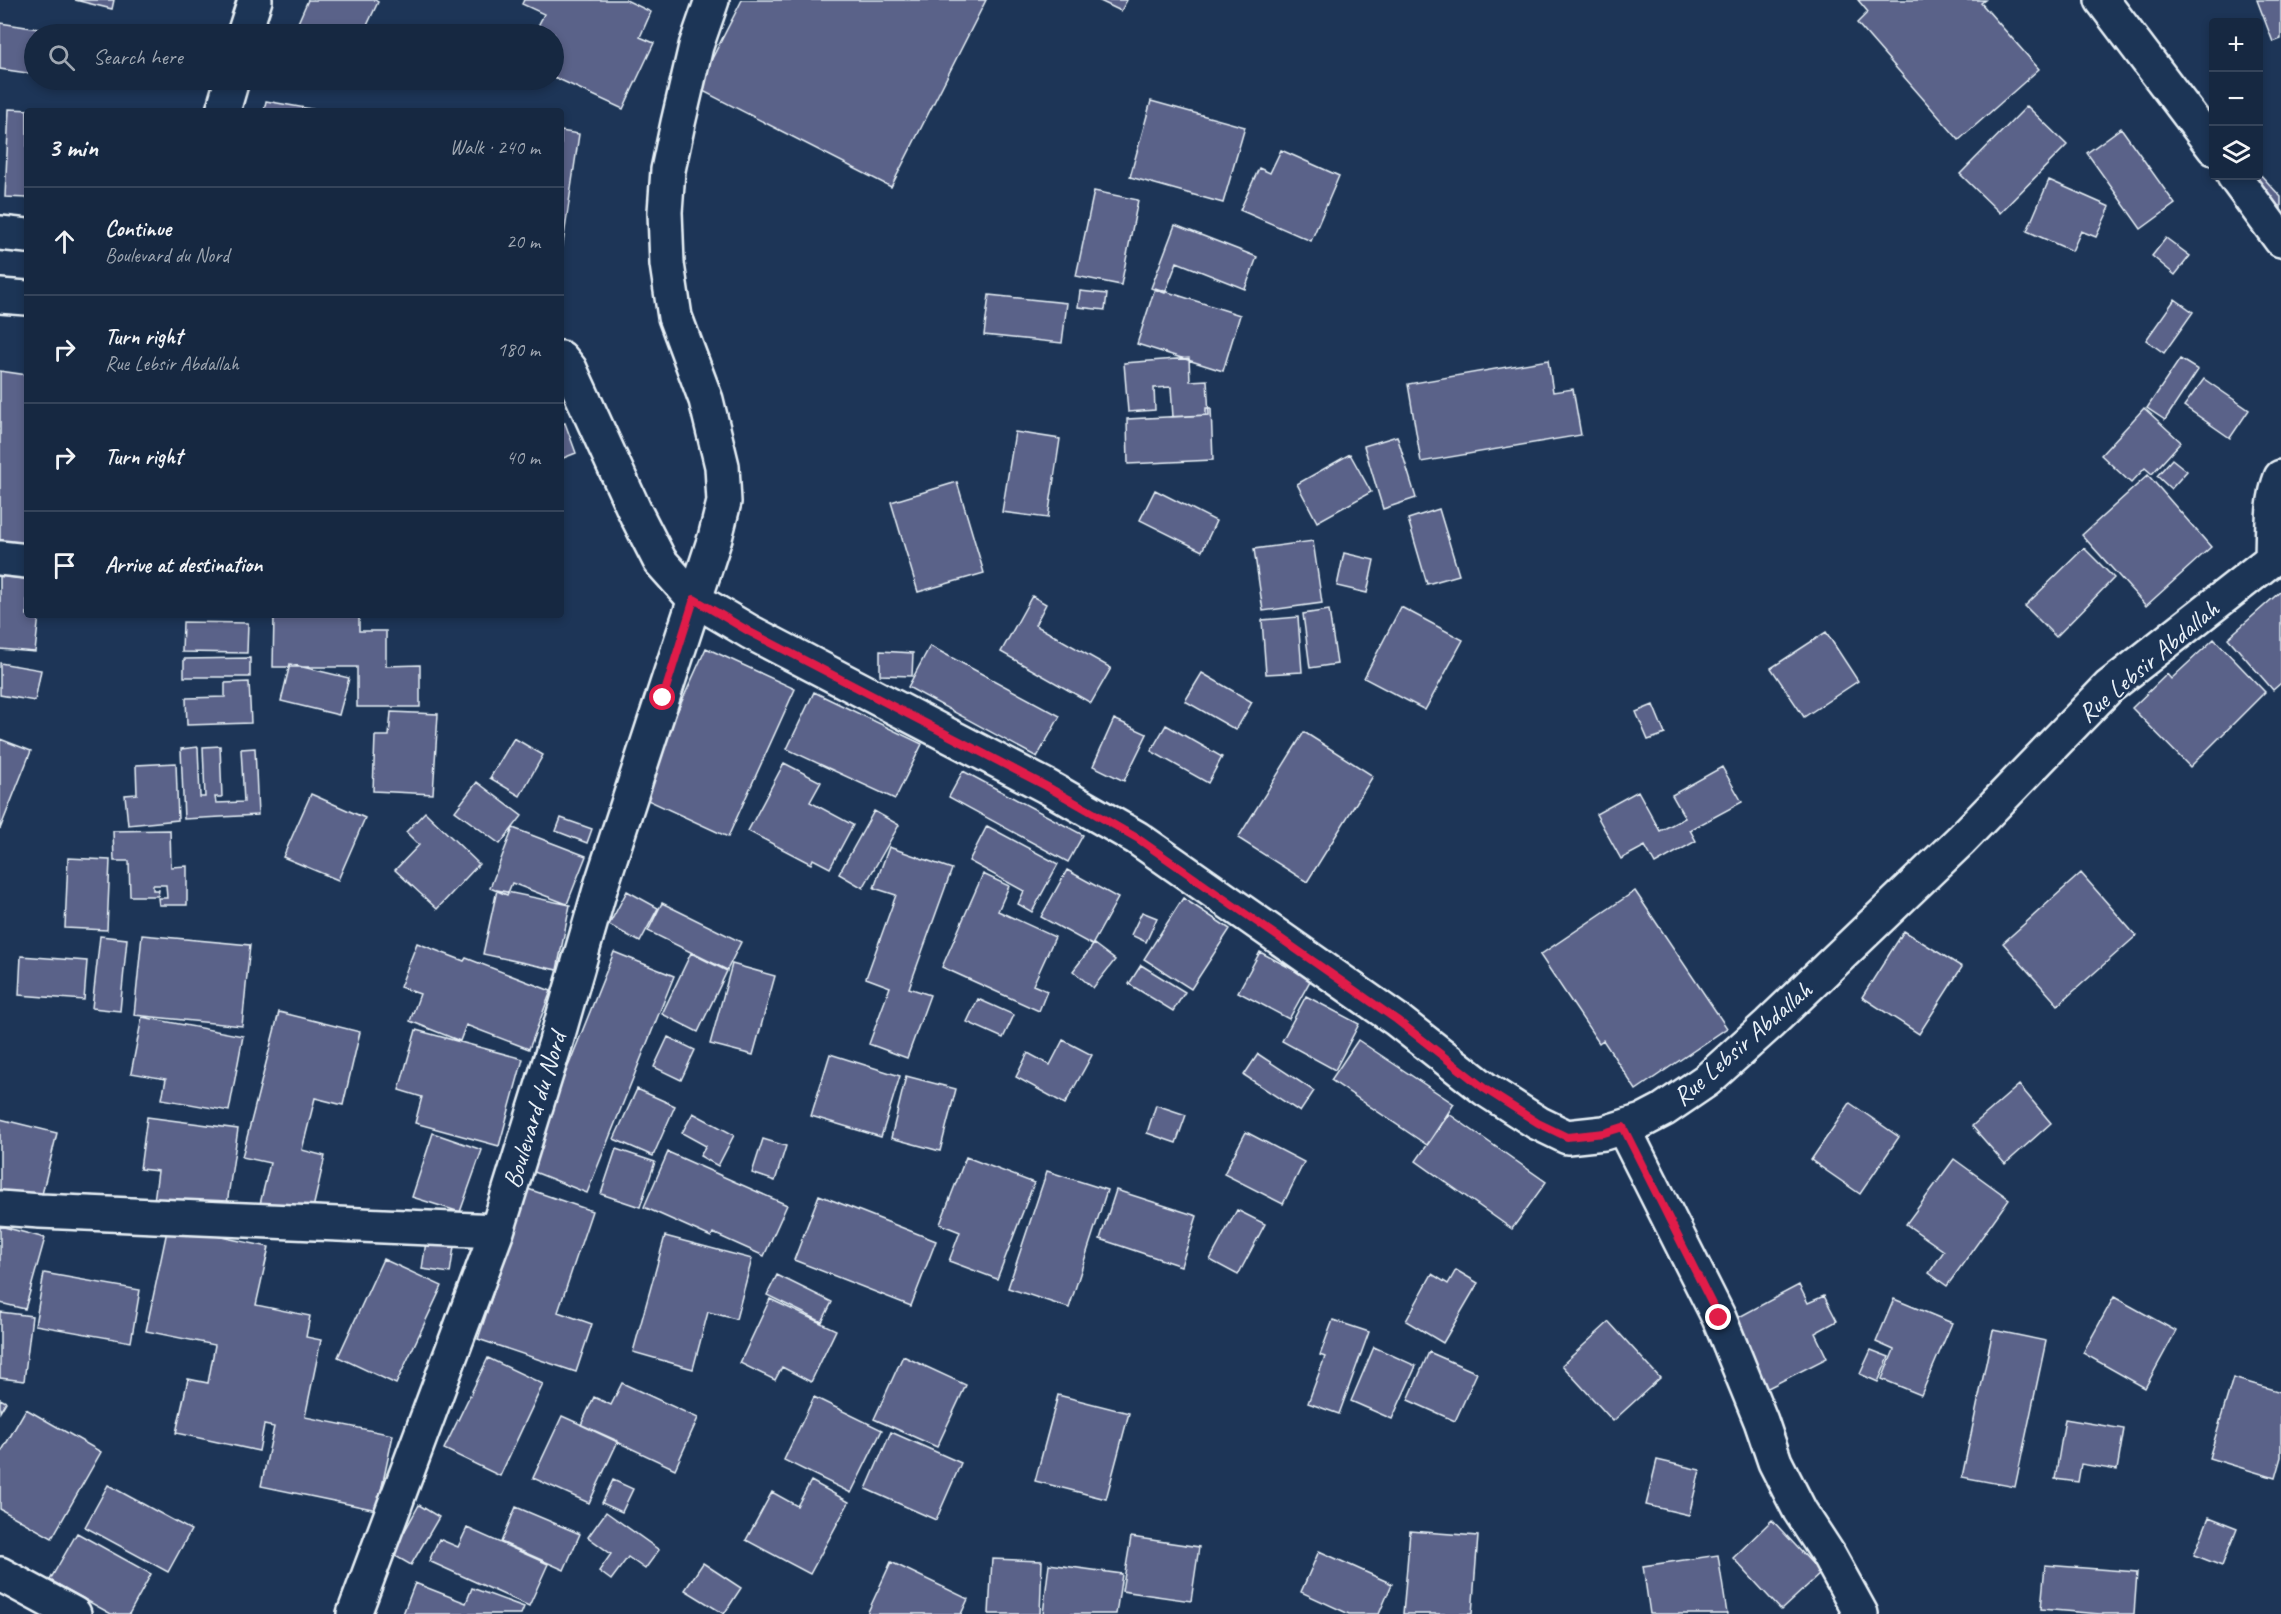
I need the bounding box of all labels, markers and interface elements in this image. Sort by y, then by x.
map controls [2209,18,2263,180]
button: + [2209,18,2263,72]
search box [24,24,564,90]
icon: search [45,41,78,74]
text: Search here [93,43,183,71]
button: − [2209,72,2263,126]
button: layers [2209,126,2263,180]
text: 3 min [48,131,98,164]
text: Walk · 240 m [450,135,540,160]
text: Continue [105,215,171,243]
icon: ahead [48,225,81,258]
text: 20 m [506,229,540,254]
text: Boulevard du Nord [105,243,229,268]
text: Turn right [105,323,182,351]
icon: right [48,333,81,366]
text: 180 m [497,337,540,362]
text: Rue Lebsir Abdallah [105,351,239,376]
icon: right [48,441,81,474]
text: Turn right [105,443,182,471]
text: 40 m [506,445,540,470]
icon: arrive [48,549,81,582]
text: Arrive at destination [105,551,262,579]
street label: Rue Lebsir Abdallah [2071,592,2226,730]
route start [649,684,675,710]
street label: Rue Lebsir Abdallah [1666,973,1820,1113]
street label: Boulevard du Nord [495,1025,575,1192]
route end [1705,1304,1731,1330]

